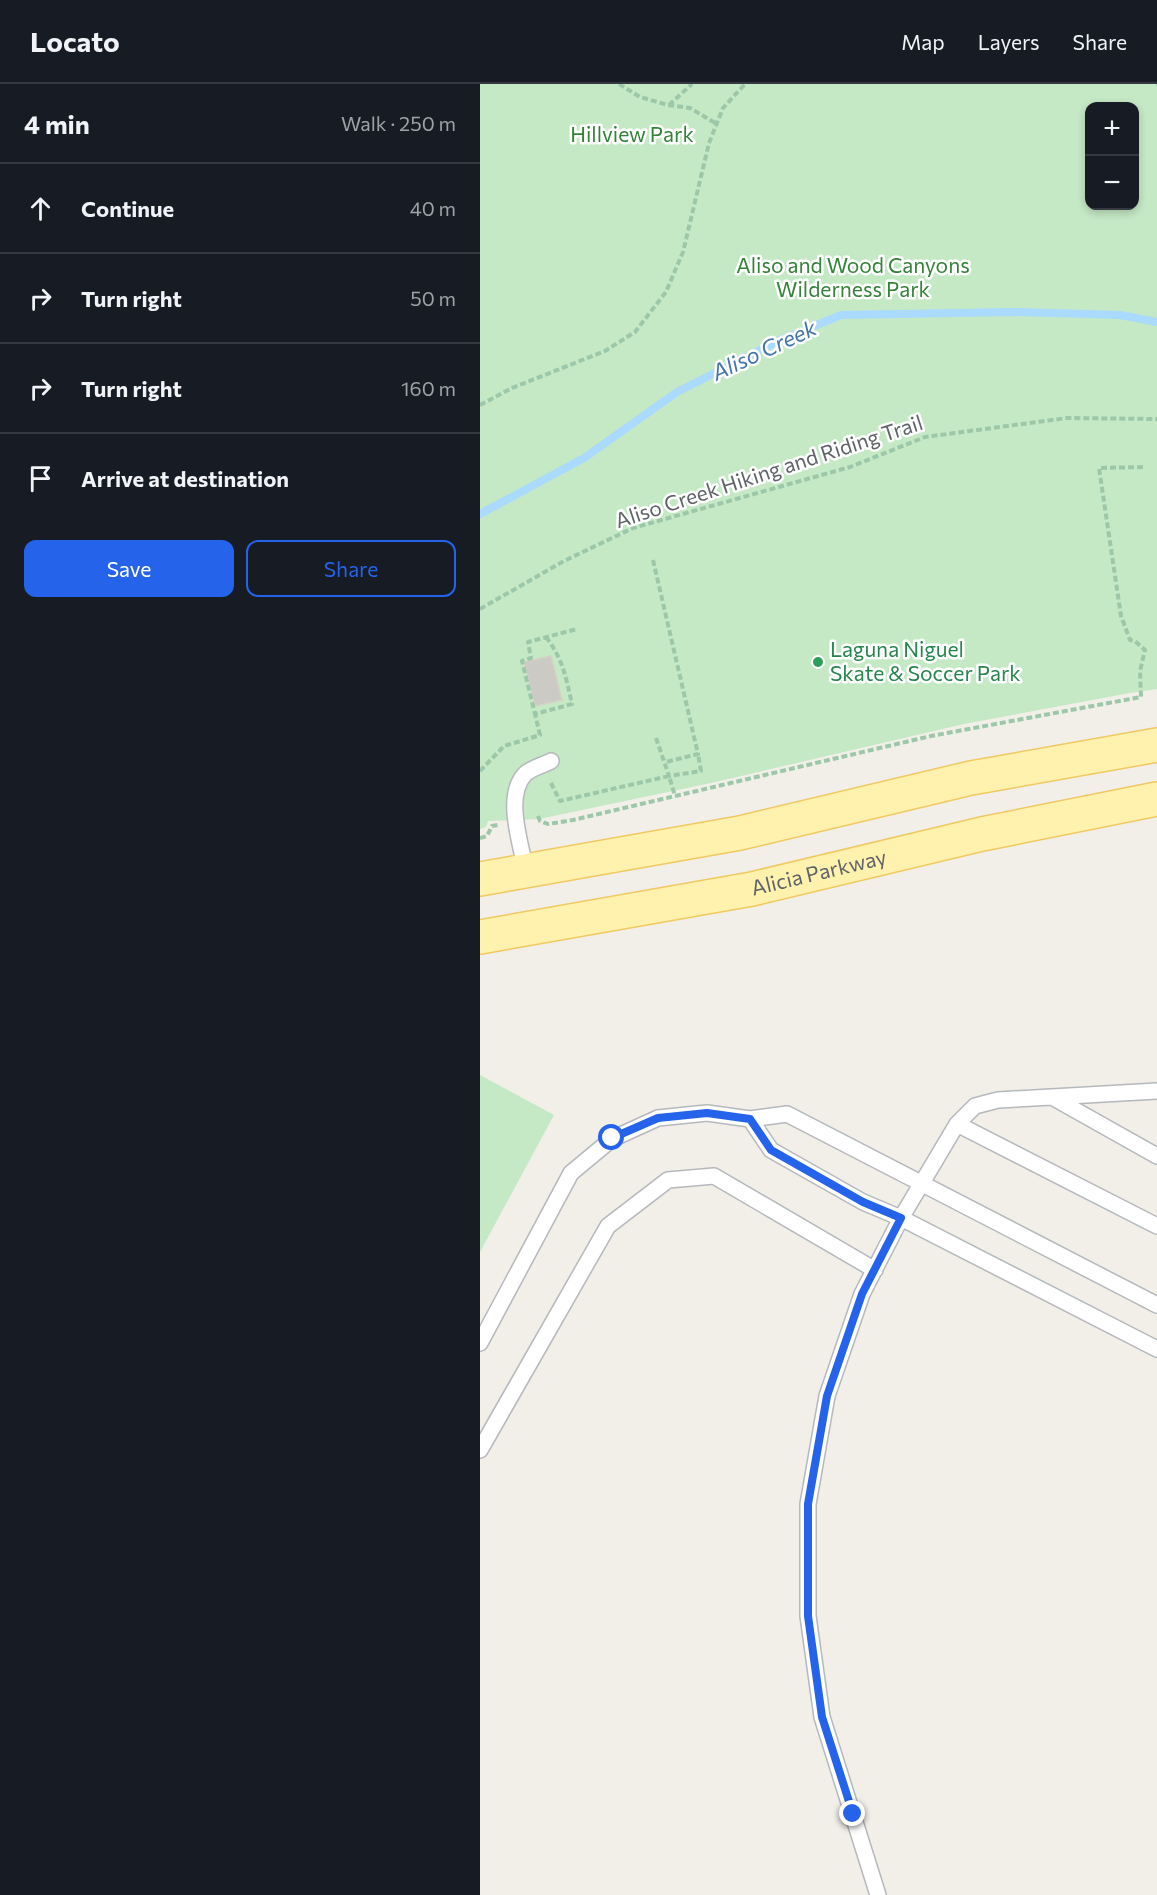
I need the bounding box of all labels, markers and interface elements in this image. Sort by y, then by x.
text: Locato [30,24,120,58]
text: Map [901,29,945,54]
text: Layers [978,29,1040,54]
text: Share [1073,29,1127,54]
map controls [1085,102,1139,210]
button: + [1085,102,1139,156]
text: 4 min [24,108,90,139]
text: Walk · 250 m [341,111,456,135]
park label: Hillview Park [570,121,694,146]
button: − [1085,156,1139,210]
icon: ahead [24,192,57,225]
text: Continue [81,195,174,222]
text: 40 m [410,196,456,220]
park label: Aliso and Wood Canyons Wilderness Park [736,252,970,301]
icon: right [24,282,57,315]
text: Turn right [81,285,182,312]
text: 50 m [410,286,456,310]
water label: Aliso Creek [706,313,821,386]
icon: right [24,372,57,405]
text: Turn right [81,375,182,402]
text: 160 m [401,376,456,400]
street label: Aliso Creek Hiking and Riding Trail [612,409,925,532]
icon: arrive [24,462,57,495]
text: Arrive at destination [81,465,289,492]
button: Save [24,540,234,597]
button: Share [246,540,456,597]
place label: Laguna Niguel Skate & Soccer Park [830,636,1021,685]
marker: Laguna Niguel Skate & Soccer Park [811,655,825,669]
street label: Alicia Parkway [748,843,889,900]
route start [598,1124,624,1150]
route end [839,1800,865,1826]

